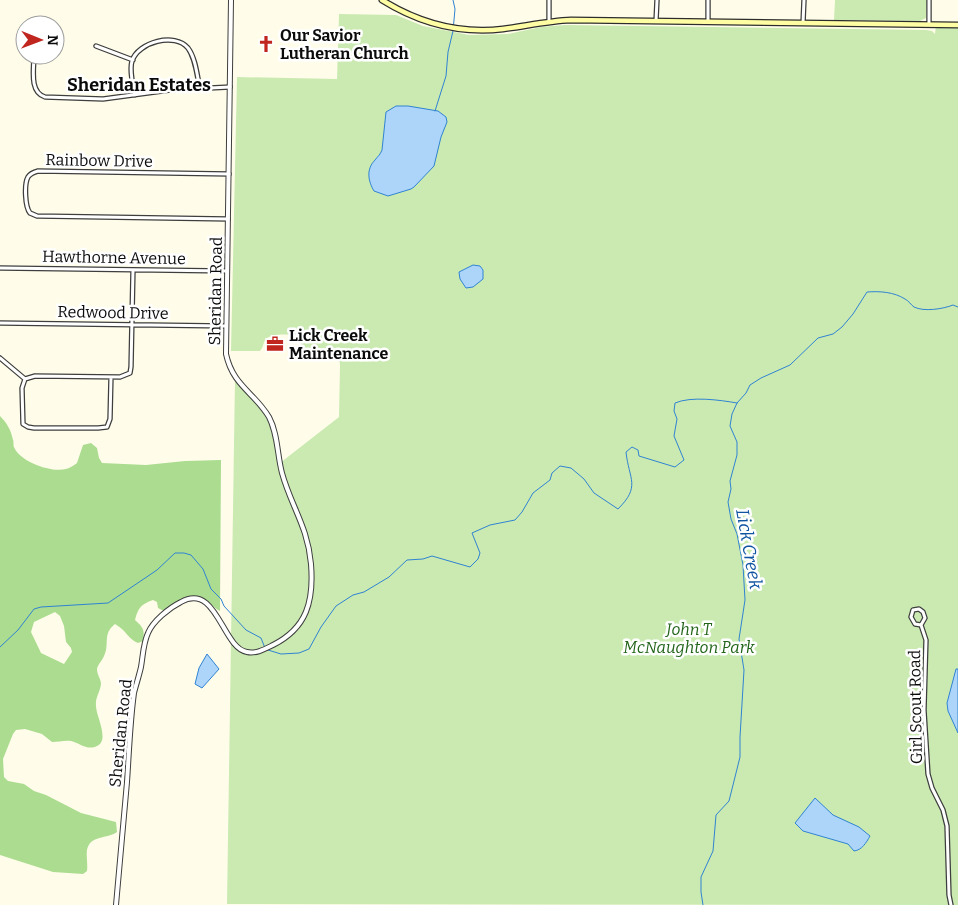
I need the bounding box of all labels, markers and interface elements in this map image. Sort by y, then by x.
north arrow [15,15,65,65]
place label: Our Savior Lutheran Church [280,26,409,63]
church icon: Our Savior Lutheran Church [256,34,276,54]
text: N [44,35,61,46]
district label: Sheridan Estates [67,74,211,96]
street label: Rainbow Drive [45,150,153,171]
street label: Sheridan Road [205,236,226,346]
street label: Hawthorne Avenue [42,247,186,268]
street label: Redwood Drive [57,302,169,323]
place label: Lick Creek Maintenance [289,326,389,363]
office icon: Lick Creek Maintenance [265,334,285,354]
water label: Lick Creek [731,507,767,591]
park label: John T McNaughton Park [623,620,755,657]
street label: Girl Scout Road [905,649,926,764]
street label: Sheridan Road [105,677,136,788]

